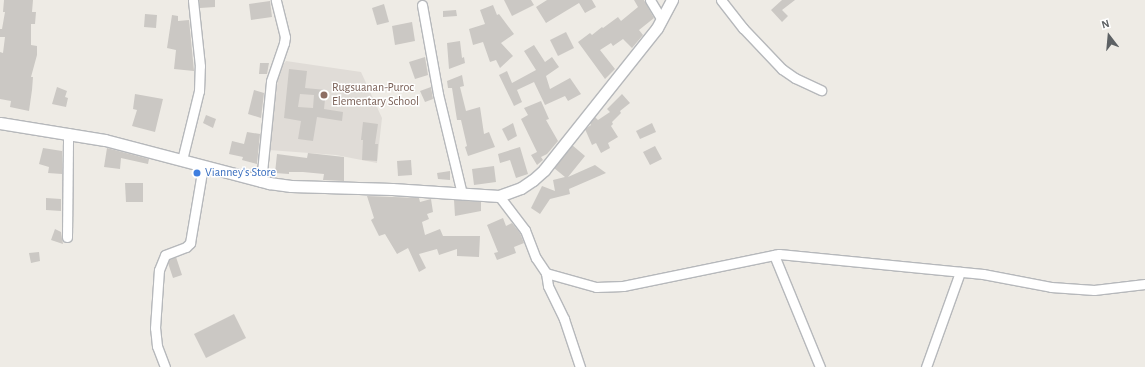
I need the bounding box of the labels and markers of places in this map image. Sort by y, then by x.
place label: Rugsuanan-Puroc Elementary School [332,81,419,109]
marker: Rugsuanan-Puroc Elementary School [319,90,329,100]
place label: Vianney's Store [205,166,276,180]
marker: Vianney's Store [192,168,202,178]

